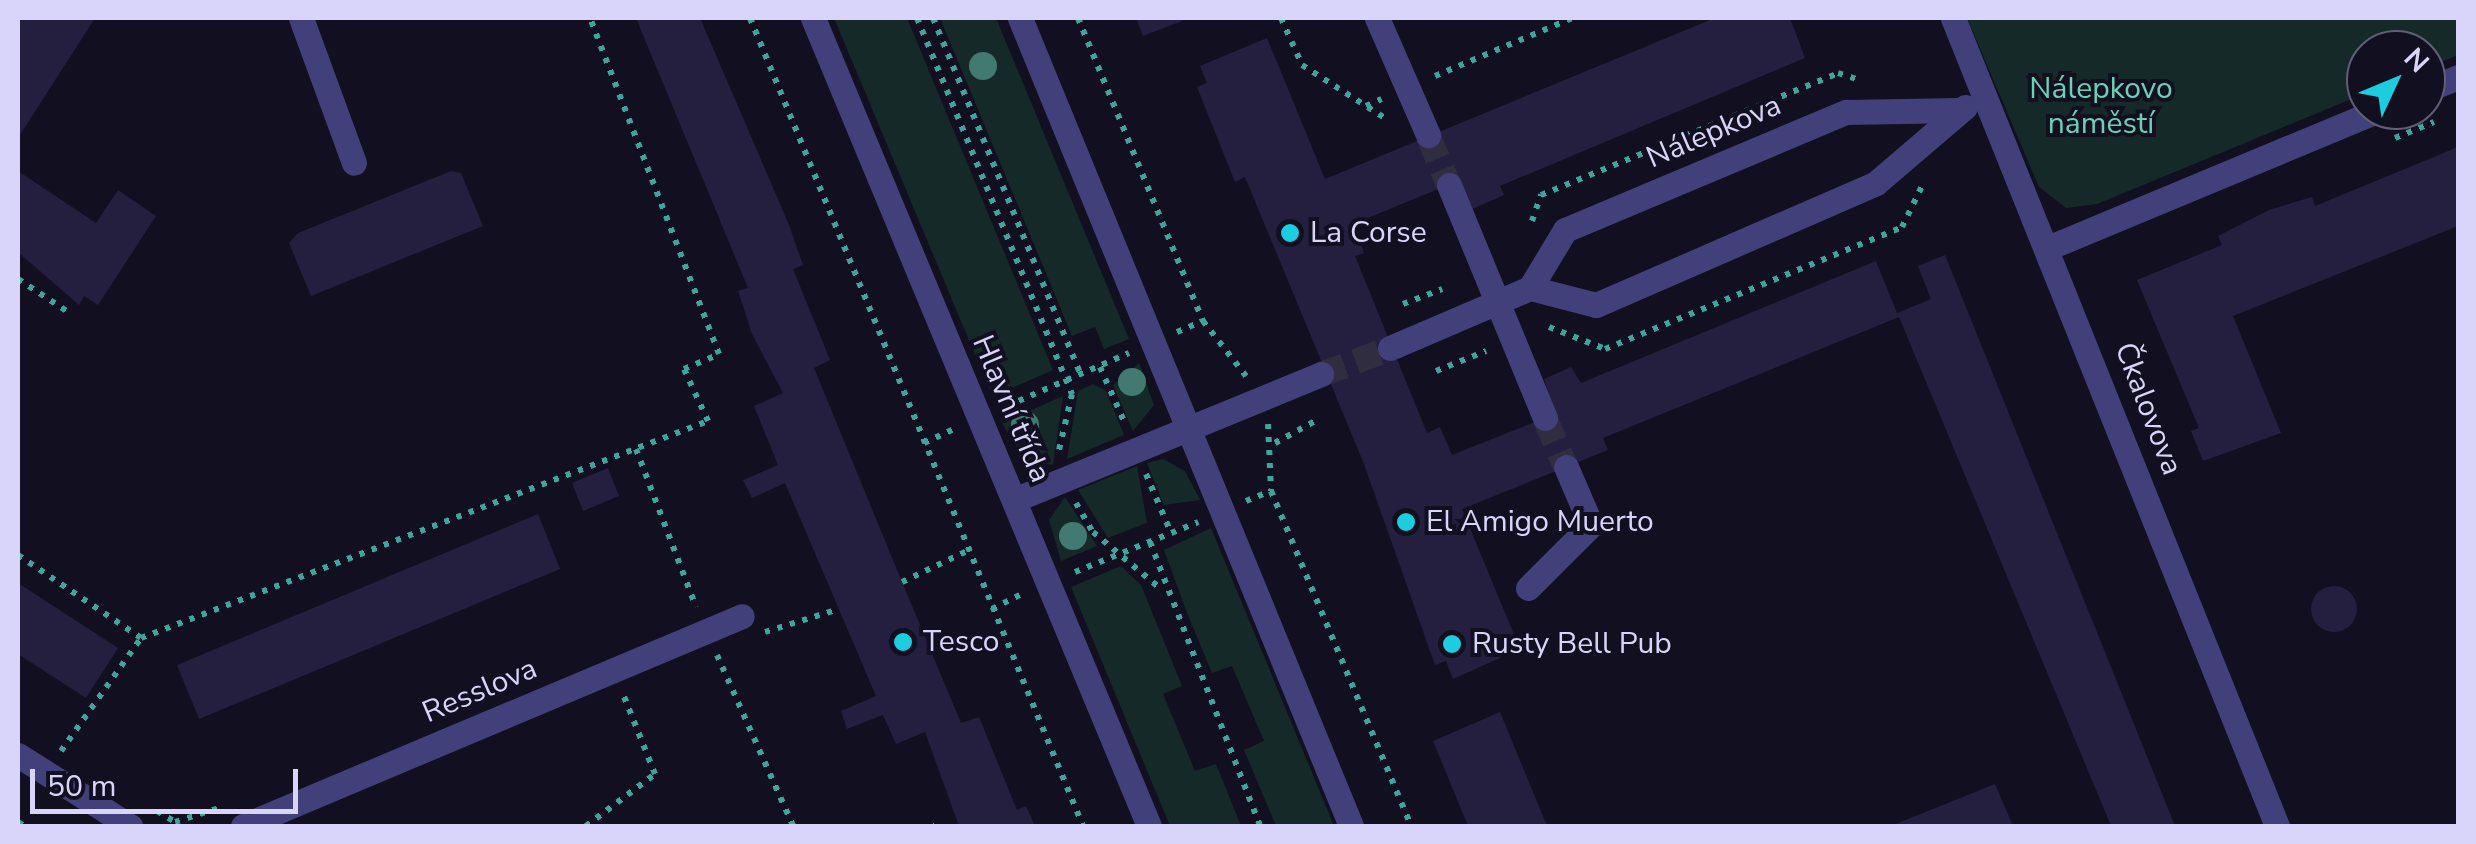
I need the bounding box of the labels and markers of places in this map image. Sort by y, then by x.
place label: La Corse [1310,215,1427,251]
marker: La Corse [1279,222,1301,244]
place label: El Amigo Muerto [1426,504,1654,540]
marker: El Amigo Muerto [1395,511,1417,533]
place label: Tesco [923,624,999,660]
place label: Rusty Bell Pub [1472,626,1672,662]
marker: Tesco [892,631,914,653]
marker: Rusty Bell Pub [1441,633,1463,655]

